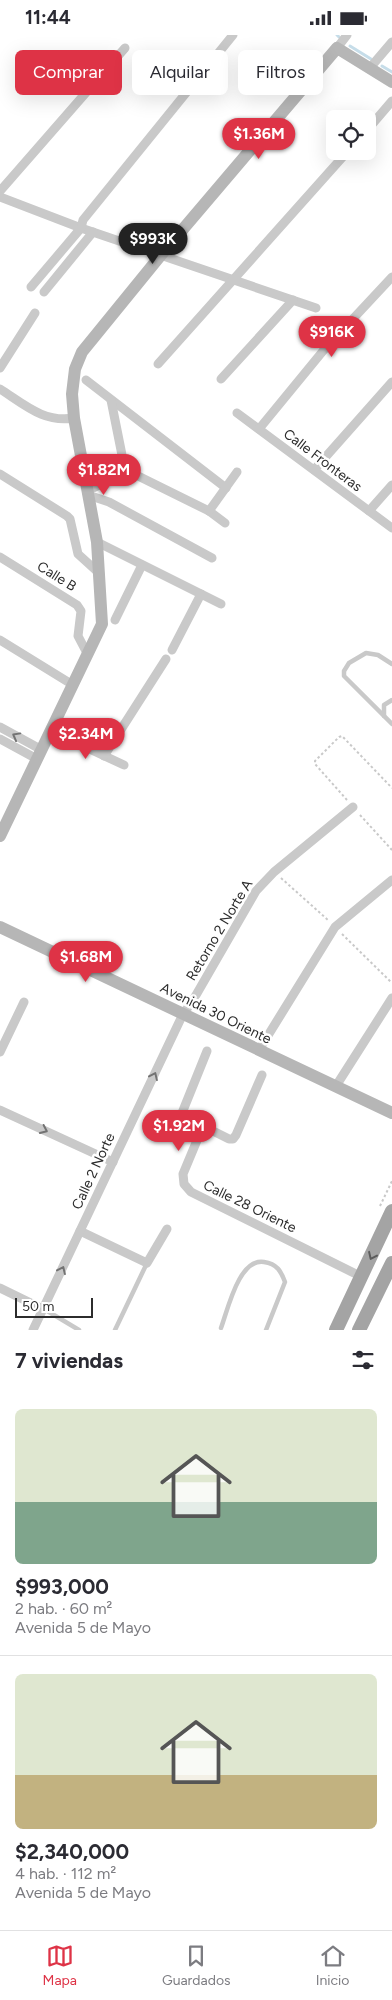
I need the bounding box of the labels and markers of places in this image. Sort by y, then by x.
pin: $1.36M [218,117,300,160]
pin: $993K [118,223,188,265]
pin: $916K [297,315,367,358]
pin: $1.82M [63,453,145,496]
pin: $2.34M [45,717,127,760]
pin: $1.68M [45,941,127,983]
pin: $1.92M [138,1109,220,1152]

